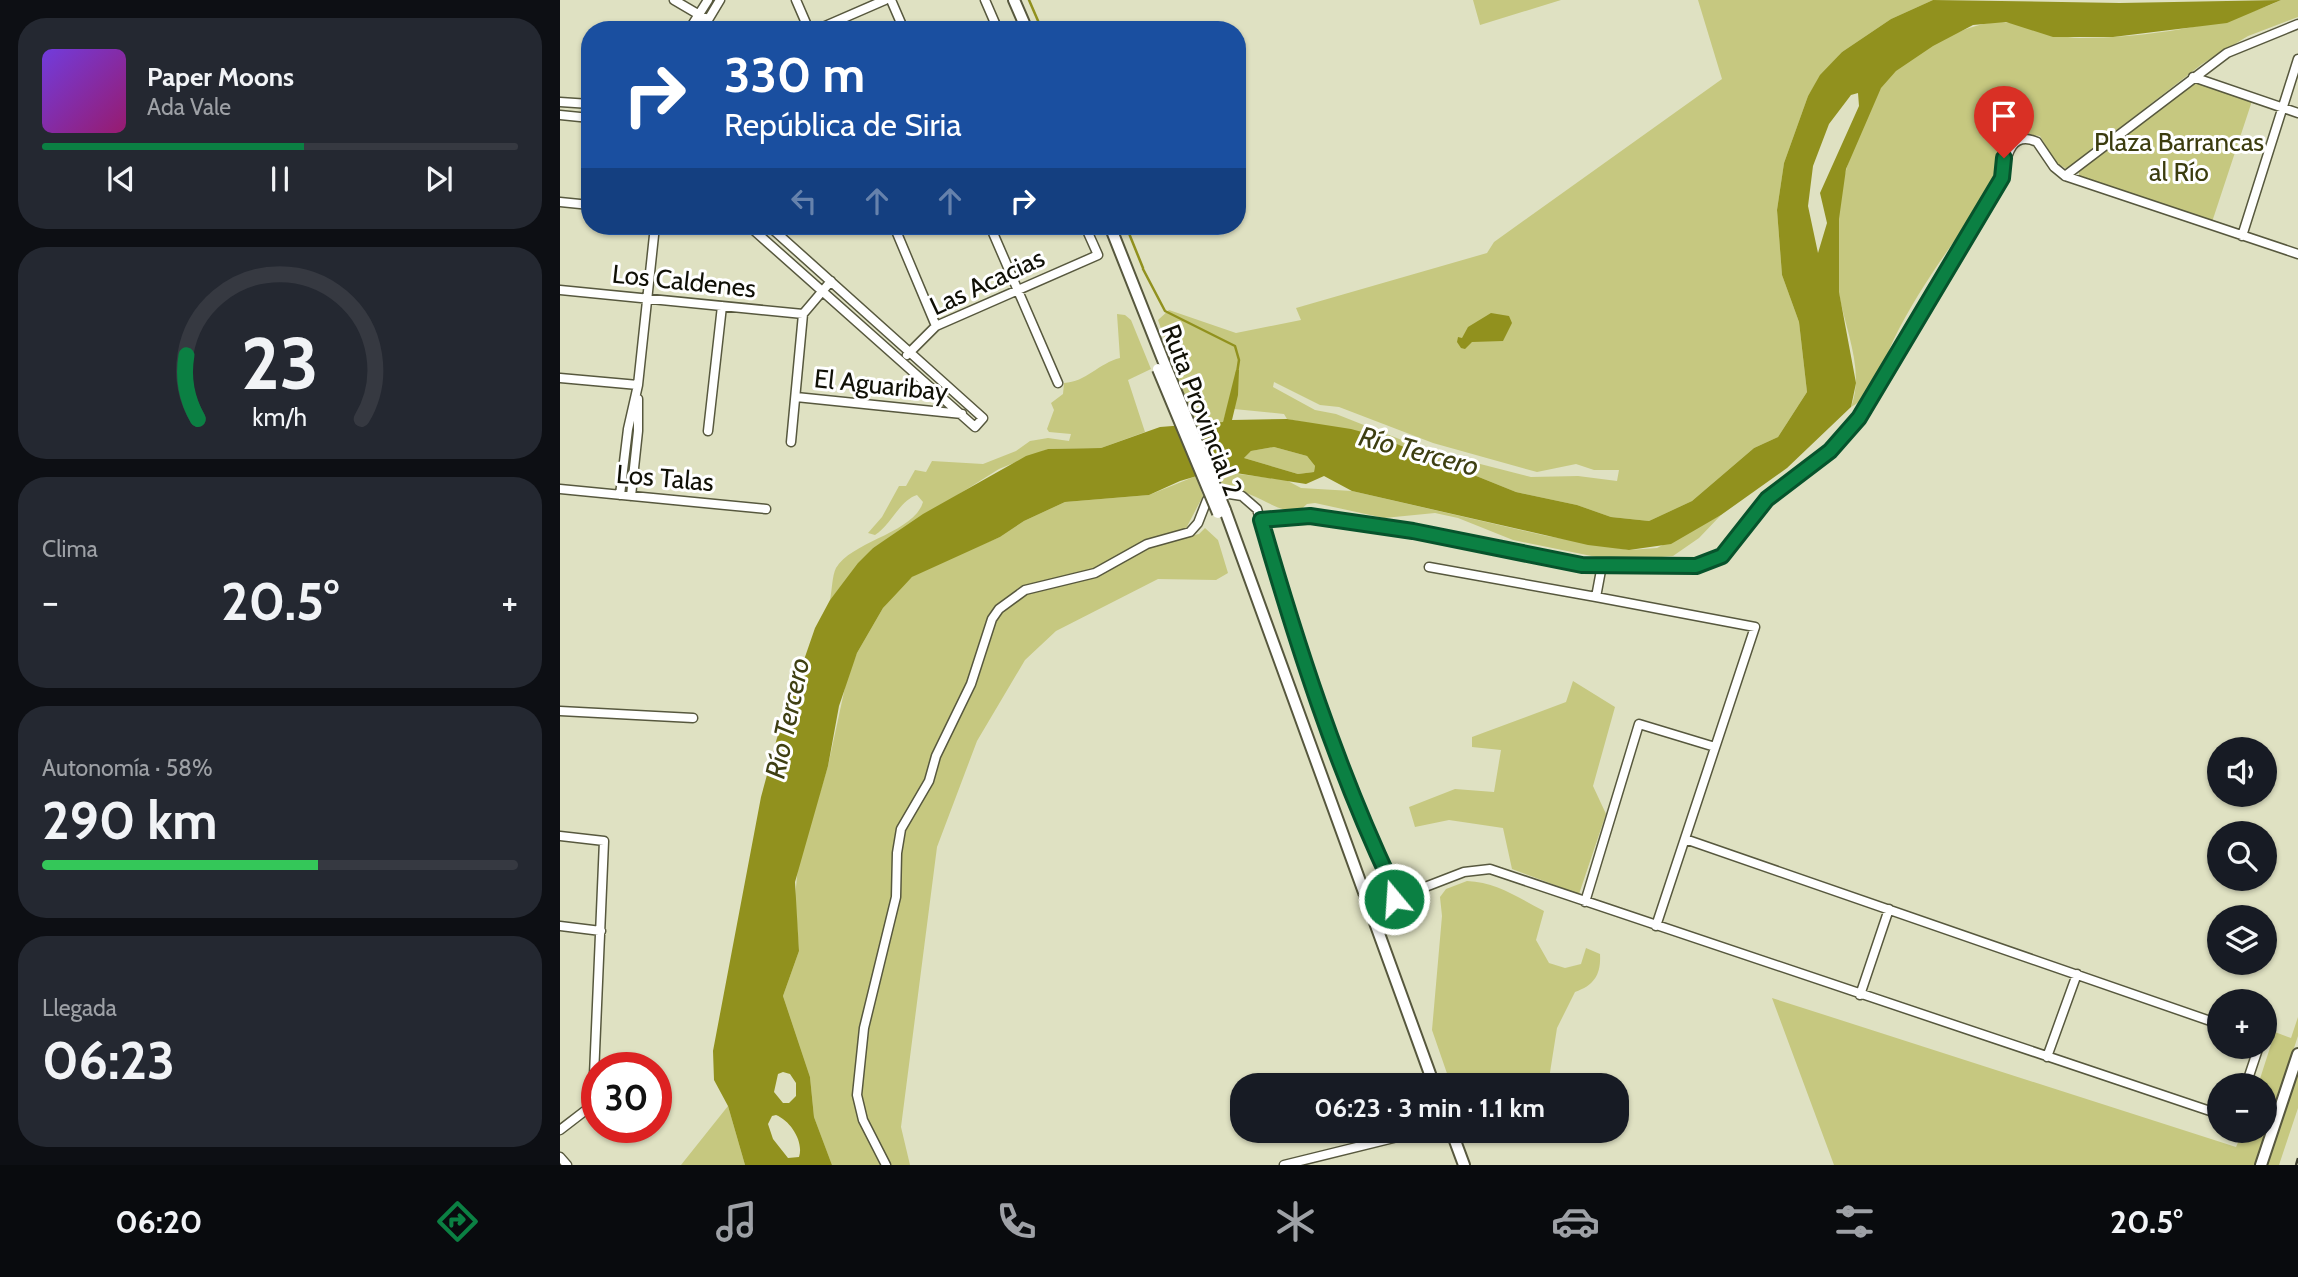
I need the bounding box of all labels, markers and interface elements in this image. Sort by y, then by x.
text: 330 m [724,45,865,104]
icon: right [609,49,700,140]
text: Paper Moons [147,61,294,93]
pin [1974,86,2034,158]
text: Ada Vale [147,93,231,121]
icon: arrive [1985,97,2023,135]
text: República de Siria [724,105,962,144]
park label: Plaza Barrancas al Río [2094,126,2264,188]
icon: previous [102,160,140,198]
icon: pause [261,160,299,198]
icon: next [420,160,458,198]
icon: left [785,182,823,220]
icon: ahead [858,182,896,220]
icon: ahead [931,182,969,220]
icon: right [1004,182,1042,220]
street label: Las Acacias [925,241,1050,322]
street label: Los Caldenes [610,258,758,304]
text: 23 [241,320,319,408]
street label: Ruta Provincial 2 [1155,320,1249,500]
street label: El Aguaribay [812,362,950,408]
text: km/h [253,402,307,432]
water label: Río Tercero [1355,419,1483,483]
street label: Los Talas [615,458,715,498]
text: Clima [42,535,98,563]
text: 20.5° [221,570,339,633]
text: − [42,578,59,625]
text: + [501,578,518,625]
water label: Río Tercero [758,655,816,781]
map controls [2207,737,2277,1143]
button: sound [2207,737,2277,807]
text: Autonomía · 58% [42,754,213,782]
text: 290 km [42,789,218,852]
button: search [2207,821,2277,891]
position arrow [1357,862,1431,936]
button: layers [2207,905,2277,975]
button: + [2207,989,2277,1059]
text: Llegada [42,994,117,1022]
text: 06:23 [42,1029,175,1092]
speed limit sign: 30 [581,1052,672,1143]
button: − [2207,1073,2277,1143]
text: 06:23 · 3 min · 1.1 km [1314,1092,1545,1124]
icon: directions [433,1197,482,1246]
icon: music [712,1197,761,1246]
icon: phone [992,1197,1041,1246]
icon: climate [1271,1197,1320,1246]
icon: car [1551,1197,1600,1246]
icon: filters [1830,1197,1879,1246]
text: 06:20 [115,1202,202,1241]
text: 20.5° [2110,1202,2183,1241]

